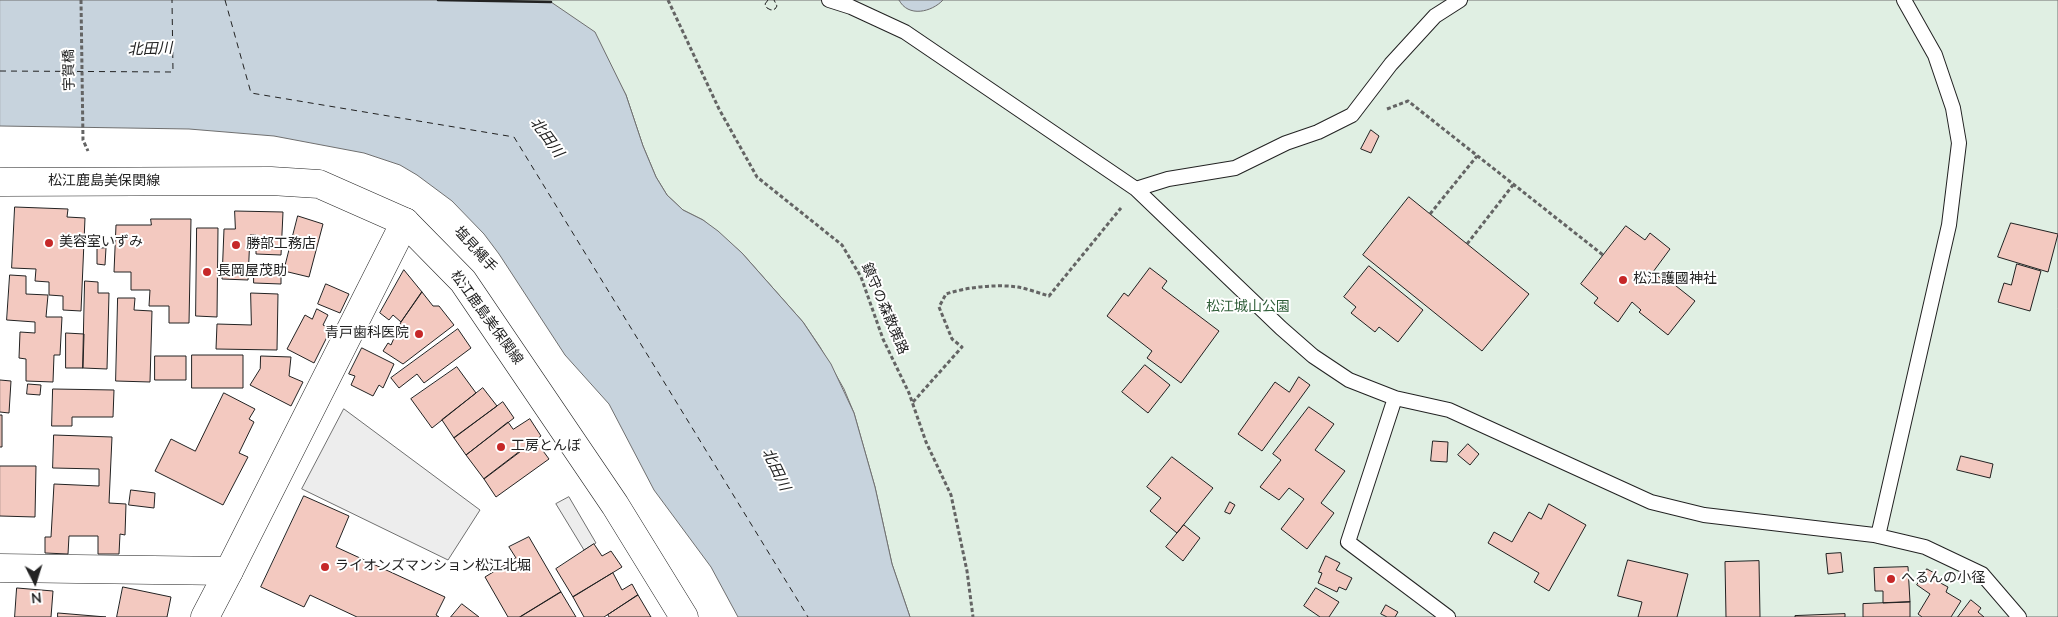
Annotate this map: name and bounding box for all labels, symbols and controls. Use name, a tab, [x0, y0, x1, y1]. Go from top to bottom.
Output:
water label: 北田川	[127, 40, 173, 60]
street label: 宇賀橋	[61, 49, 79, 91]
water label: 北田川	[525, 115, 567, 161]
street label: 松江鹿島美保関線	[48, 174, 160, 190]
street label: 塩見縄手	[450, 224, 500, 276]
place label: 美容室いずみ	[59, 235, 143, 251]
marker: 美容室いずみ	[43, 237, 55, 249]
place label: 勝部工務店	[246, 237, 316, 253]
marker: 勝部工務店	[230, 239, 242, 251]
street label: 鎮守の森散策路	[857, 261, 911, 357]
place label: 長岡屋茂助	[217, 264, 287, 280]
marker: 長岡屋茂助	[201, 266, 213, 278]
street label: 松江鹿島美保関線	[446, 268, 526, 368]
place label: 松江護國神社	[1633, 272, 1717, 288]
marker: 松江護國神社	[1617, 274, 1629, 286]
park label: 松江城山公園	[1206, 300, 1290, 316]
place label: 青戸歯科医院	[325, 326, 409, 342]
marker: 青戸歯科医院	[413, 328, 425, 340]
place label: 工房とんぼ	[511, 439, 581, 455]
marker: 工房とんぼ	[495, 441, 507, 453]
water label: 北田川	[757, 446, 793, 494]
north arrow	[10, 557, 60, 607]
place label: ライオンズマンション松江北堀	[335, 559, 531, 575]
marker: ライオンズマンション松江北堀	[319, 561, 331, 573]
place label: へるんの小径	[1901, 571, 1985, 587]
marker: へるんの小径	[1885, 573, 1897, 585]
text: N	[30, 588, 42, 607]

